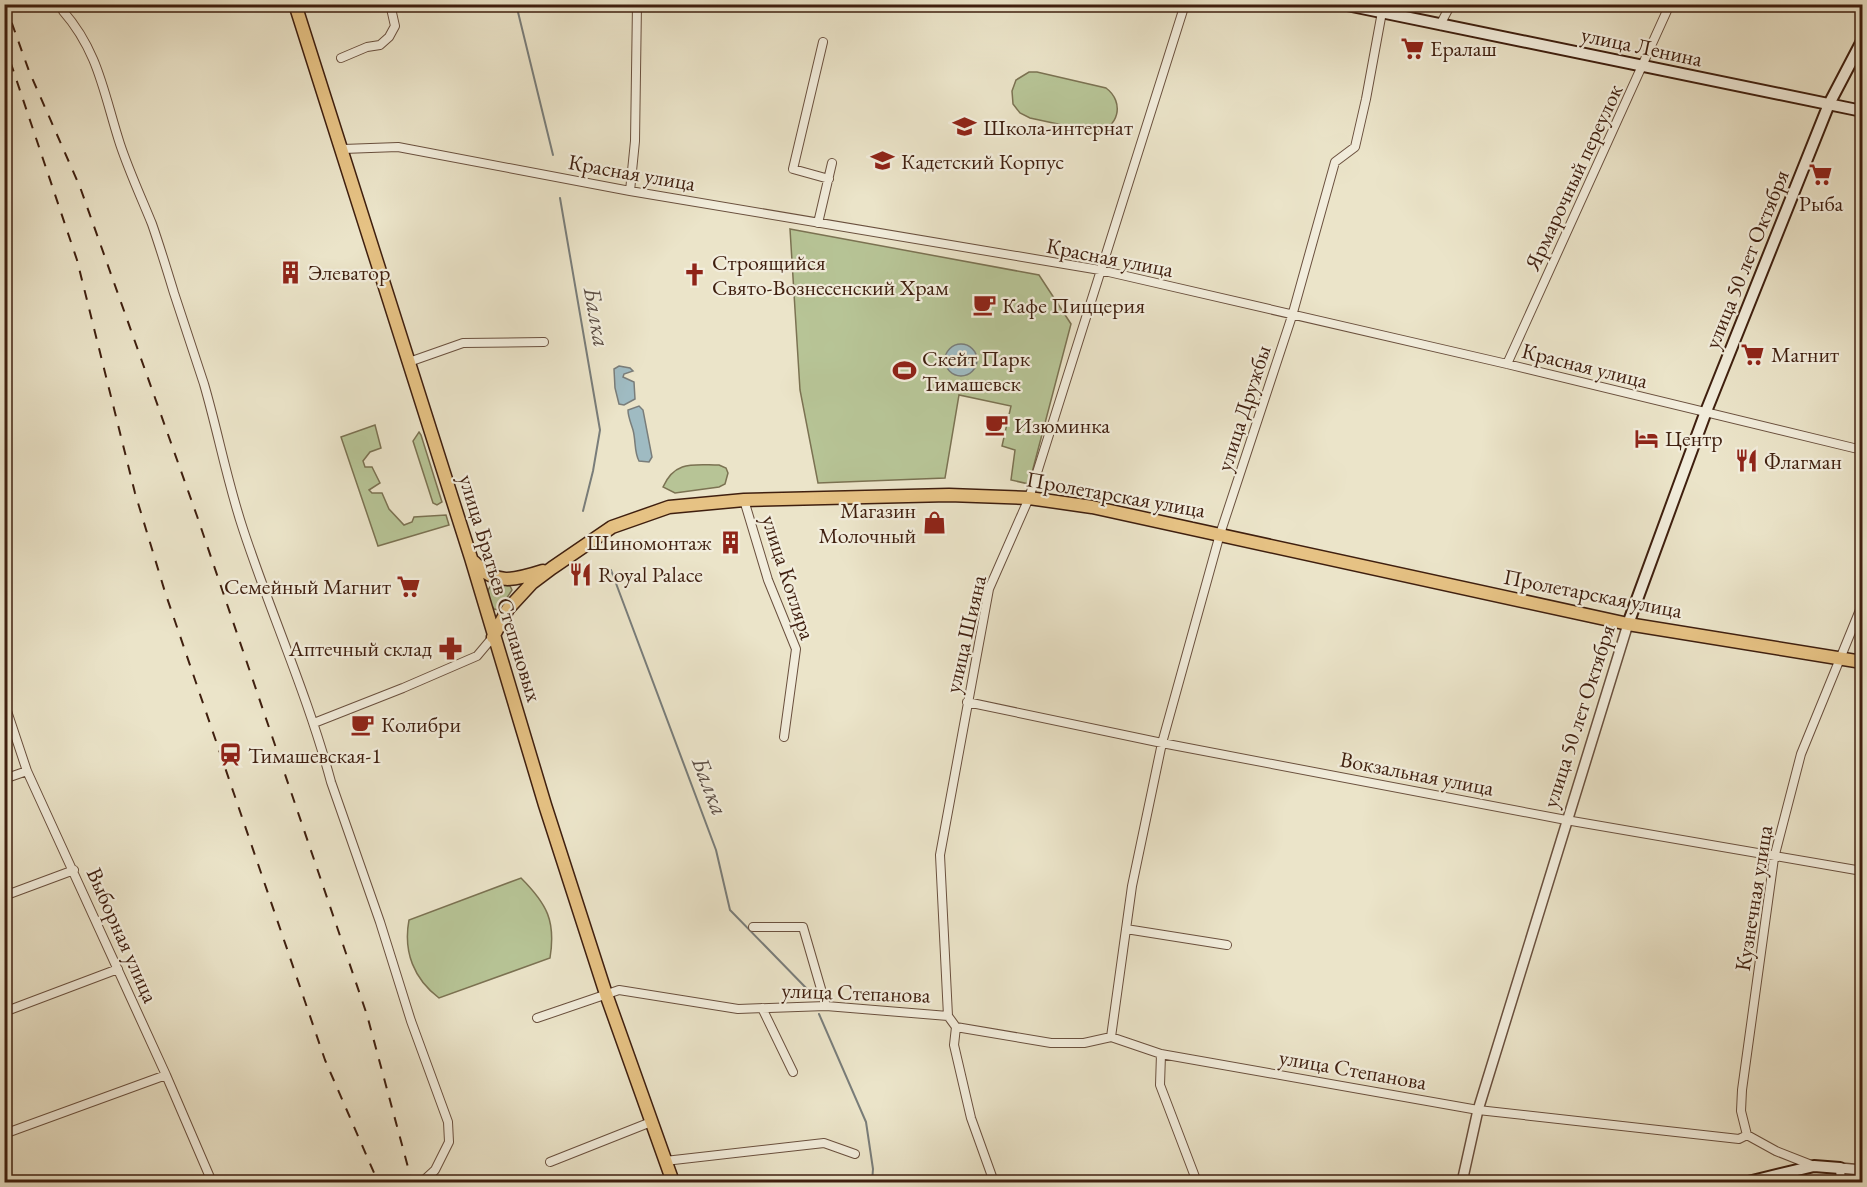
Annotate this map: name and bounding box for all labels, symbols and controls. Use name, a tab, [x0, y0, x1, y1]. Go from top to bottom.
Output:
street label: улица Ленина	[1579, 19, 1705, 74]
place label: Ералаш	[1430, 34, 1497, 63]
supermarket icon: Ералаш	[1399, 35, 1425, 61]
street label: Ярмарочный переулок	[1517, 79, 1630, 276]
place label: Школа-интернат	[983, 113, 1133, 142]
school or university icon: Школа-интернат	[952, 114, 978, 140]
street label: Красная улица	[566, 147, 698, 198]
place label: Кадетский Корпус	[901, 147, 1064, 176]
school or university icon: Кадетский Корпус	[870, 148, 896, 174]
supermarket icon: Рыба	[1808, 161, 1834, 187]
street label: улица 50 лет Октября	[1697, 165, 1796, 353]
place label: Рыба	[1799, 189, 1843, 218]
street label: Красная улица	[1044, 231, 1176, 284]
place label: Строящийся Свято-Вознесенский Храм	[712, 248, 949, 302]
place label: Элеватор	[308, 258, 390, 287]
building icon: Элеватор	[277, 259, 303, 285]
church icon: Строящийся Свято-Вознесенский Храм	[681, 262, 707, 288]
water label: Балка	[577, 283, 618, 349]
place label: Кафе Пиццерия	[1002, 291, 1145, 320]
cafe icon: Кафе Пиццерия	[971, 292, 997, 318]
street label: Красная улица	[1519, 336, 1651, 395]
place label: Магнит	[1771, 340, 1839, 369]
street label: улица Дружбы	[1209, 341, 1278, 475]
supermarket icon: Магнит	[1740, 341, 1766, 367]
place label: Скейт Парк Тимашевск	[922, 344, 1031, 398]
sports icon: Скейт Парк Тимашевск	[891, 358, 917, 384]
place label: Изюминка	[1014, 411, 1110, 440]
cafe icon: Изюминка	[983, 412, 1009, 438]
place label: Центр	[1665, 424, 1723, 453]
hotel icon: Центр	[1634, 425, 1660, 451]
place label: Флагман	[1764, 447, 1842, 476]
restaurant icon: Флагман	[1733, 448, 1759, 474]
street label: Пролетарская улица	[1024, 464, 1208, 525]
street label: улица Братьев Степановых	[452, 471, 549, 706]
place label: Магазин Молочный	[818, 496, 916, 550]
shop icon: Магазин Молочный	[921, 510, 947, 536]
street label: улица Котляра	[755, 511, 822, 643]
place label: Шиномонтаж	[587, 528, 713, 557]
building icon: Шиномонтаж	[717, 529, 743, 555]
place label: Royal Palace	[598, 560, 703, 589]
restaurant icon: Royal Palace	[567, 561, 593, 587]
street label: Пролетарская улица	[1501, 562, 1685, 625]
place label: Семейный Магнит	[224, 572, 391, 601]
street label: улица Шияна	[938, 572, 993, 696]
supermarket icon: Семейный Магнит	[396, 573, 422, 599]
street label: улица 50 лет Октября	[1535, 621, 1622, 811]
place label: Аптечный склад	[288, 634, 432, 663]
pharmacy icon: Аптечный склад	[437, 635, 463, 661]
place label: Колибри	[381, 710, 461, 739]
cafe icon: Колибри	[350, 711, 376, 737]
place label: Тимашевская-1	[248, 741, 382, 770]
station icon: Тимашевская-1	[217, 742, 243, 768]
street label: Вокзальная улица	[1337, 744, 1497, 803]
water label: Балка	[685, 751, 736, 820]
street label: Кузнечная улица	[1728, 823, 1779, 973]
street label: Выборная улица	[80, 863, 165, 1007]
street label: улица Степанова	[781, 975, 931, 1010]
street label: улица Степанова	[1277, 1042, 1429, 1097]

